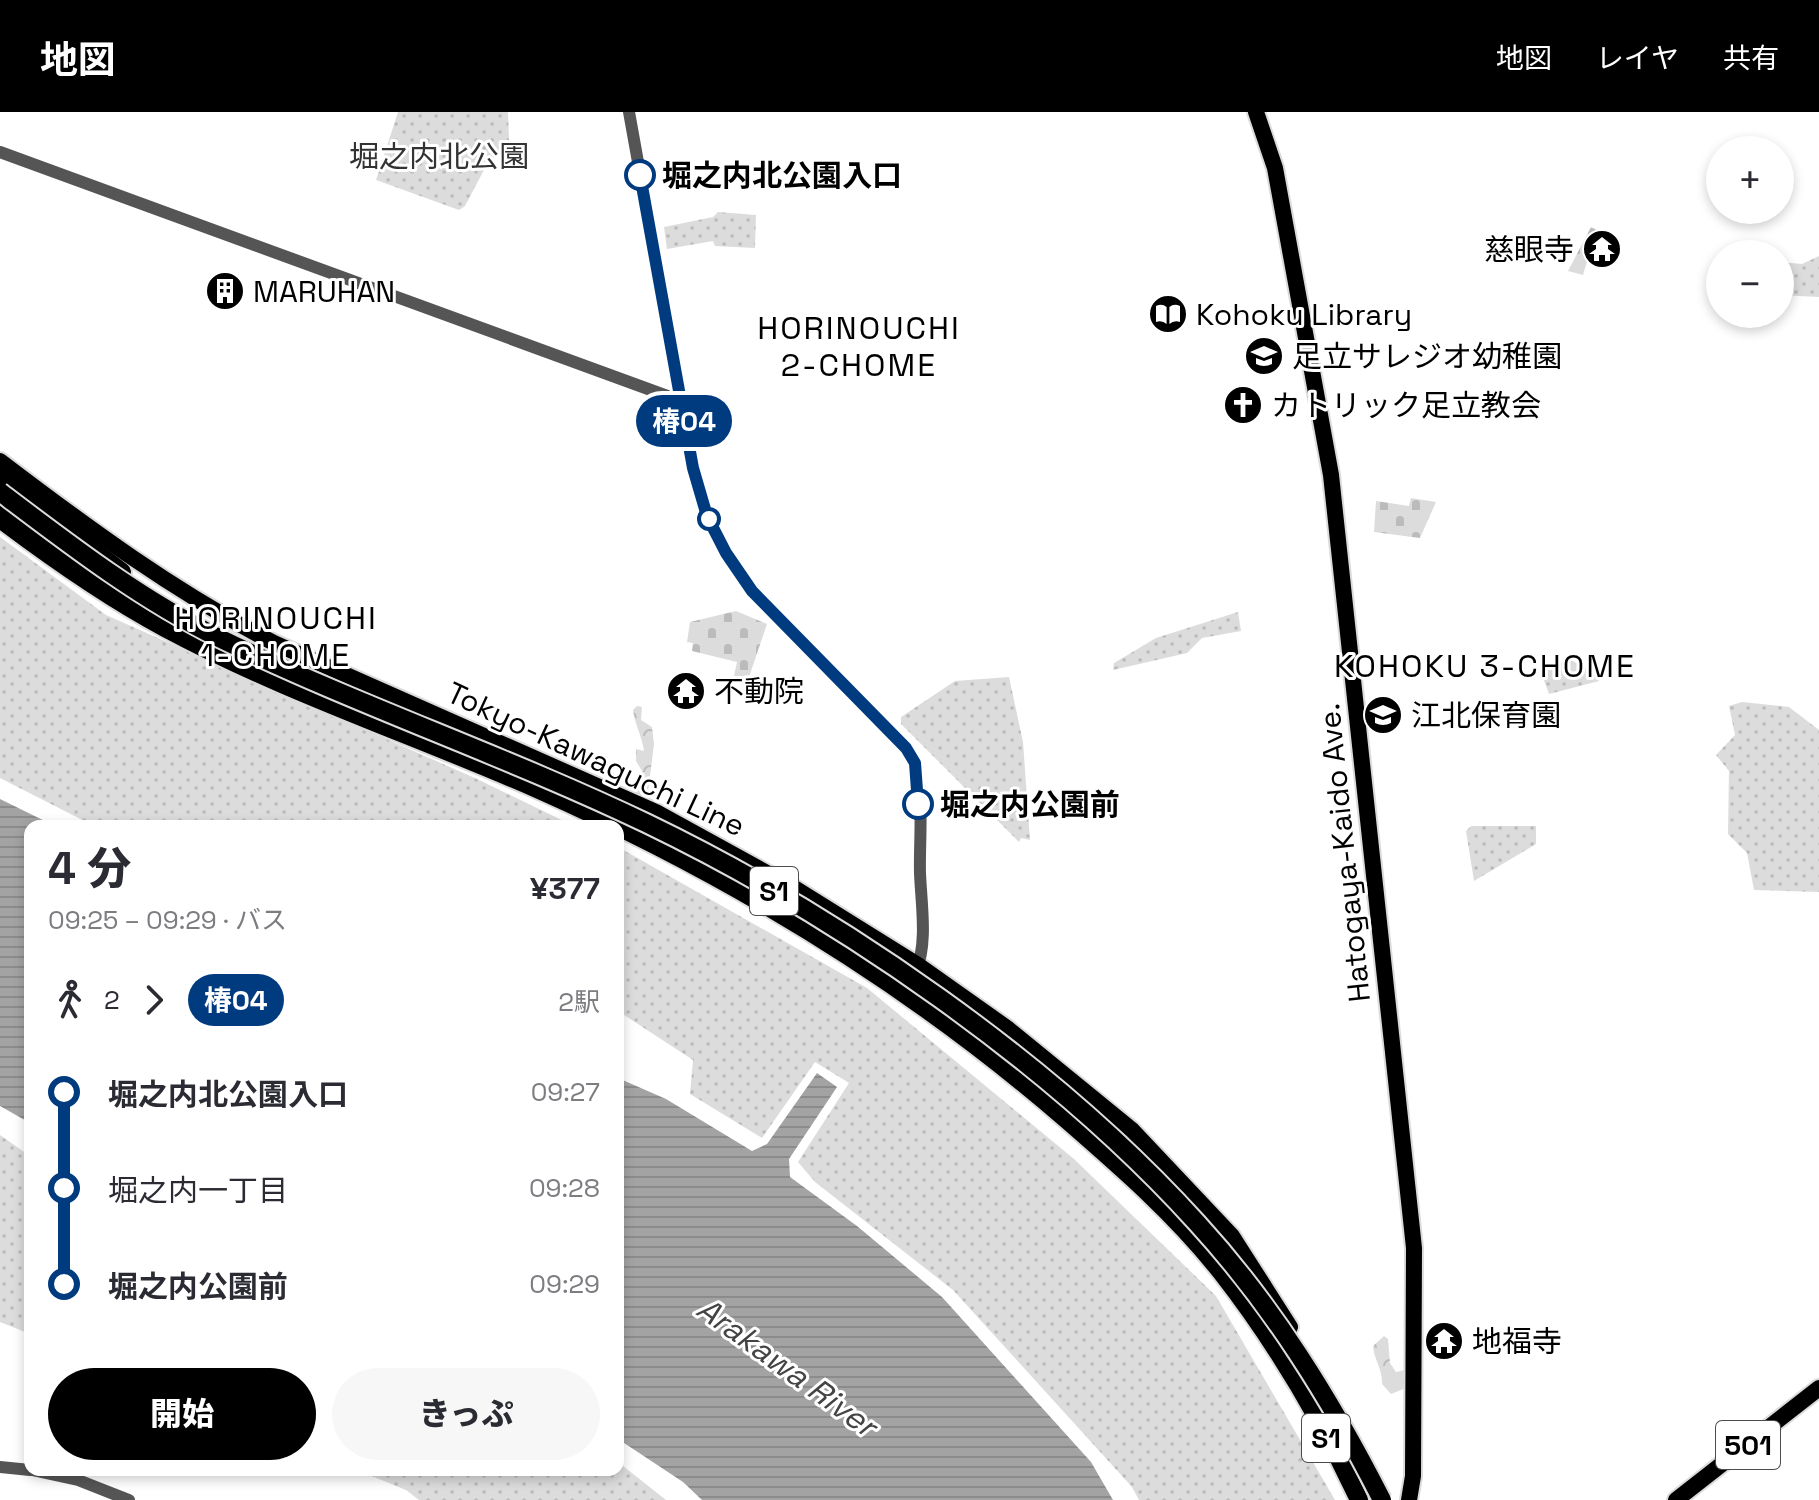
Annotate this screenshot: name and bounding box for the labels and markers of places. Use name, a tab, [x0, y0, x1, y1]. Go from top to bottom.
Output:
place label: 堀之内北公園入口	[662, 156, 902, 195]
marker: 堀之内北公園入口	[625, 160, 655, 190]
temple icon: 慈眼寺	[1581, 228, 1623, 270]
place label: 慈眼寺	[1484, 230, 1574, 269]
building icon: MARUHAN	[204, 270, 246, 312]
place label: MARUHAN	[253, 272, 395, 311]
library icon: Kohoku Library	[1147, 293, 1189, 335]
place label: Kohoku Library	[1196, 295, 1412, 334]
school or university icon: 足立サレジオ幼稚園	[1243, 335, 1285, 377]
place label: 足立サレジオ幼稚園	[1292, 337, 1562, 376]
church icon: カトリック足立教会	[1222, 384, 1264, 426]
place label: カトリック足立教会	[1271, 386, 1541, 425]
unlabelled marker	[698, 508, 720, 530]
temple icon: 不動院	[665, 670, 707, 712]
place label: 不動院	[714, 672, 804, 711]
school or university icon: 江北保育園	[1362, 694, 1404, 736]
place label: 江北保育園	[1411, 696, 1561, 735]
place label: 堀之内公園前	[940, 785, 1120, 824]
marker: 堀之内公園前	[903, 789, 933, 819]
temple icon: 地福寺	[1423, 1320, 1465, 1362]
place label: 地福寺	[1472, 1322, 1562, 1361]

